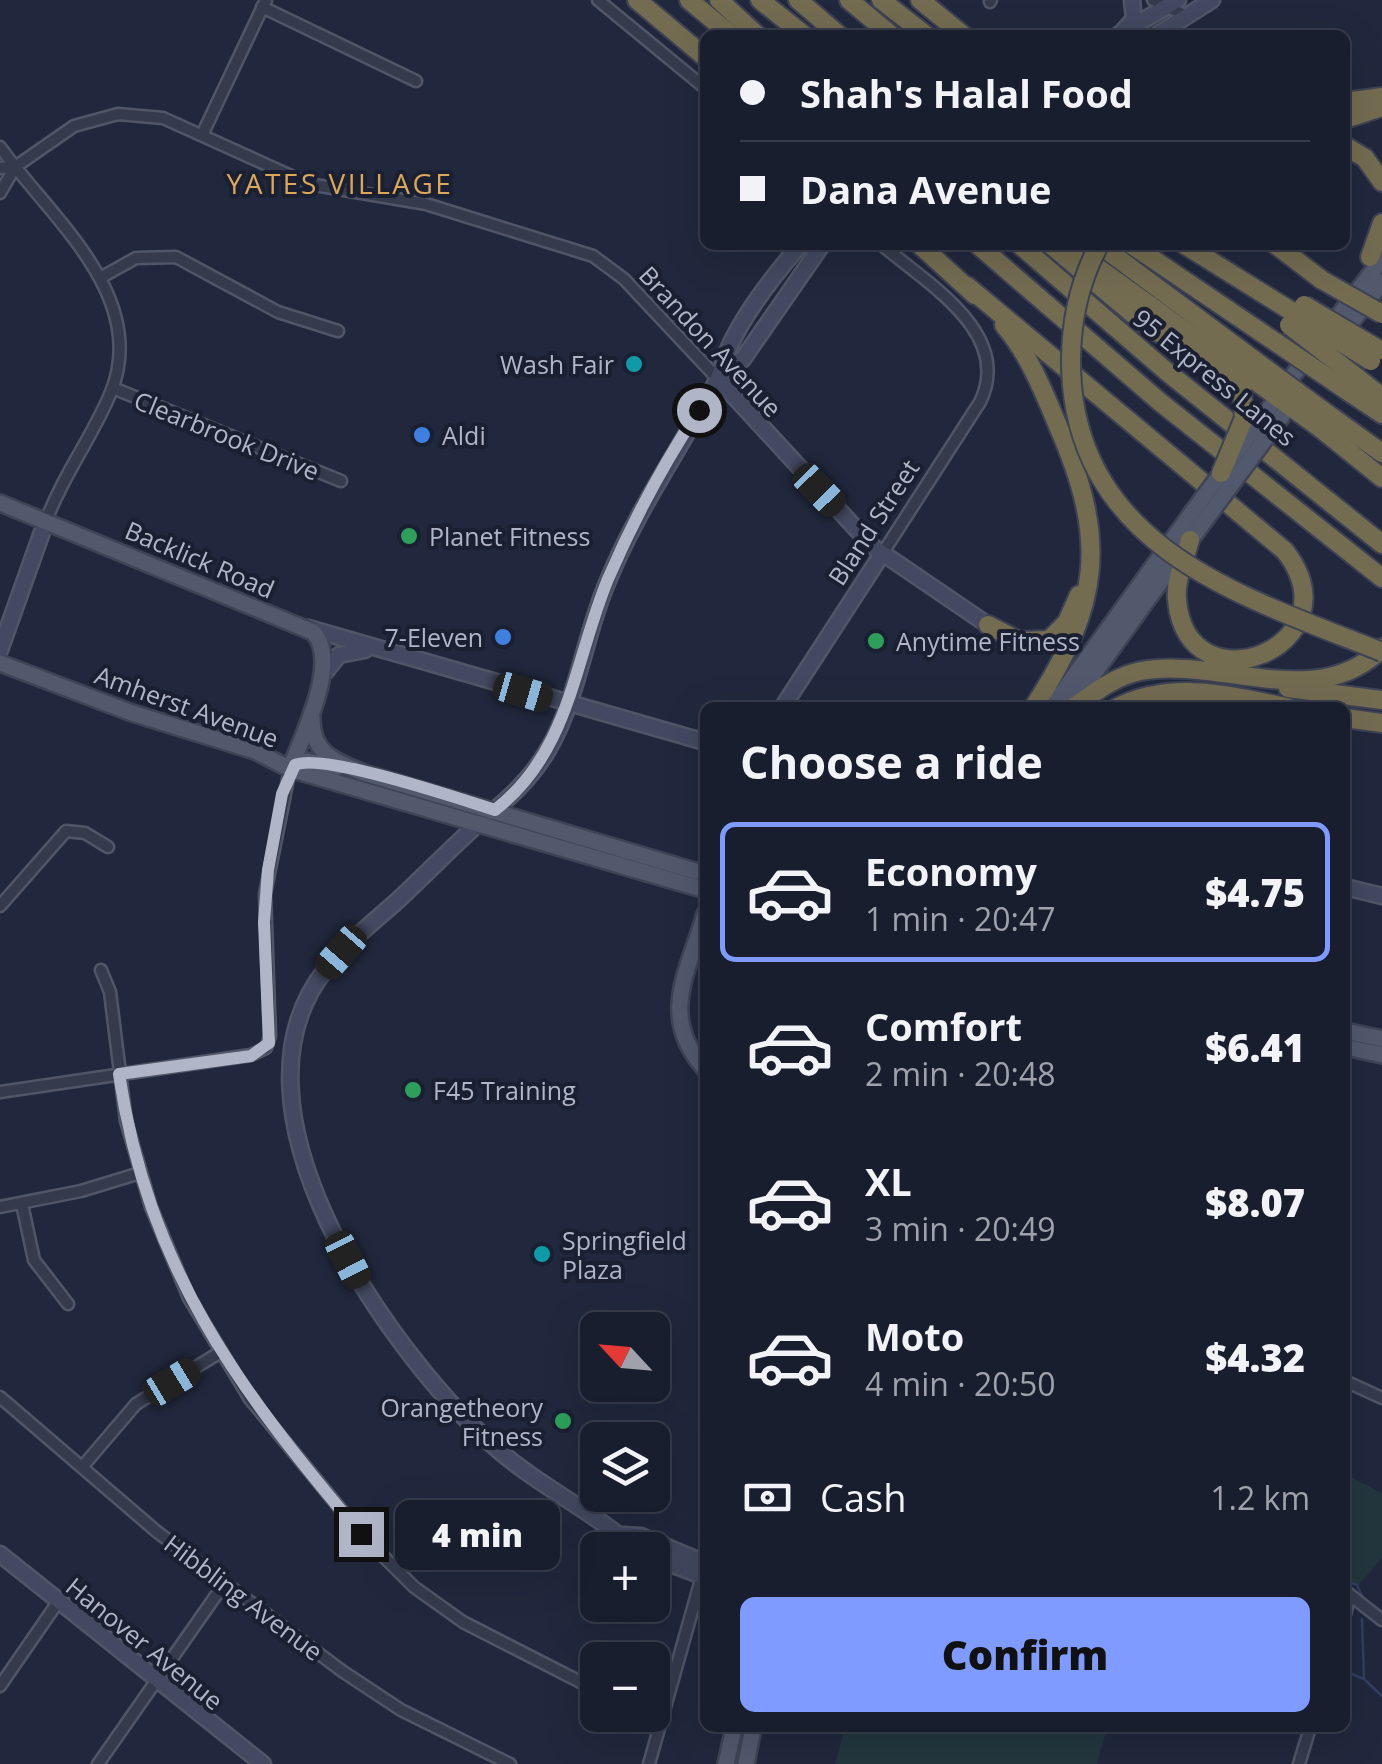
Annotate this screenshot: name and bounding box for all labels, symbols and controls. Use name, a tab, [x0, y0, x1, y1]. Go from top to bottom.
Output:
text: Shah's Halal Food	[800, 67, 1133, 119]
text: Dana Avenue	[800, 163, 1052, 215]
district label: YATES VILLAGE	[227, 164, 453, 202]
street label: Brandon Avenue	[632, 258, 790, 424]
street label: 95 Express Lanes	[1127, 301, 1303, 453]
place label: Wash Fair	[500, 347, 614, 381]
marker: Wash Fair	[623, 353, 645, 375]
street label: Clearbrook Drive	[129, 382, 325, 488]
route start	[677, 388, 722, 433]
place label: Aldi	[442, 418, 486, 452]
marker: Aldi	[411, 424, 433, 446]
street label: Bland Street	[820, 453, 926, 591]
car	[787, 458, 851, 522]
street label: Backlick Road	[120, 512, 280, 606]
place label: Planet Fitness	[429, 519, 590, 553]
marker: Planet Fitness	[398, 525, 420, 547]
place label: 7-Eleven	[385, 620, 483, 654]
place label: Anytime Fitness	[896, 624, 1080, 658]
marker: 7-Eleven	[492, 626, 514, 648]
marker: Anytime Fitness	[865, 630, 887, 652]
street label: Amherst Avenue	[91, 657, 283, 755]
car	[490, 669, 556, 715]
text: Choose a ride	[740, 731, 1043, 792]
text: Economy	[865, 845, 1037, 897]
icon: car	[745, 847, 835, 937]
text: $4.75	[1205, 866, 1305, 918]
text: 1 min · 20:47	[865, 897, 1056, 940]
car	[310, 920, 372, 984]
text: Comfort	[865, 1000, 1022, 1052]
icon: car	[745, 1002, 835, 1092]
text: $6.41	[1205, 1021, 1305, 1073]
text: 2 min · 20:48	[865, 1052, 1056, 1095]
place label: F45 Training	[433, 1073, 576, 1107]
marker: F45 Training	[402, 1079, 424, 1101]
text: XL	[865, 1155, 912, 1207]
icon: car	[745, 1157, 835, 1247]
text: $8.07	[1205, 1176, 1305, 1228]
text: 3 min · 20:49	[865, 1207, 1056, 1250]
place label: Springfield Plaza	[562, 1223, 687, 1286]
car	[321, 1226, 375, 1294]
marker: Springfield Plaza	[531, 1243, 553, 1265]
text: Moto	[865, 1310, 964, 1362]
north arrow	[580, 1312, 670, 1402]
map controls	[580, 1312, 670, 1732]
icon: car	[745, 1312, 835, 1402]
text: $4.32	[1205, 1331, 1305, 1383]
car	[139, 1354, 205, 1410]
text: 4 min · 20:50	[865, 1362, 1056, 1405]
place label: Orangetheory Fitness	[380, 1390, 543, 1453]
marker: Orangetheory Fitness	[552, 1410, 574, 1432]
button: layers	[580, 1422, 670, 1512]
icon: cash	[740, 1470, 795, 1525]
text: Cash	[820, 1471, 906, 1523]
text: 1.2 km	[1210, 1476, 1310, 1519]
callout: 4 min	[396, 1499, 561, 1569]
route end	[339, 1512, 384, 1557]
text: 4 min	[432, 1513, 523, 1556]
street label: Hibbling Avenue	[158, 1526, 330, 1668]
button: +	[580, 1532, 670, 1622]
street label: Hanover Avenue	[59, 1569, 231, 1717]
button: Confirm	[740, 1597, 1310, 1712]
button: −	[580, 1642, 670, 1732]

